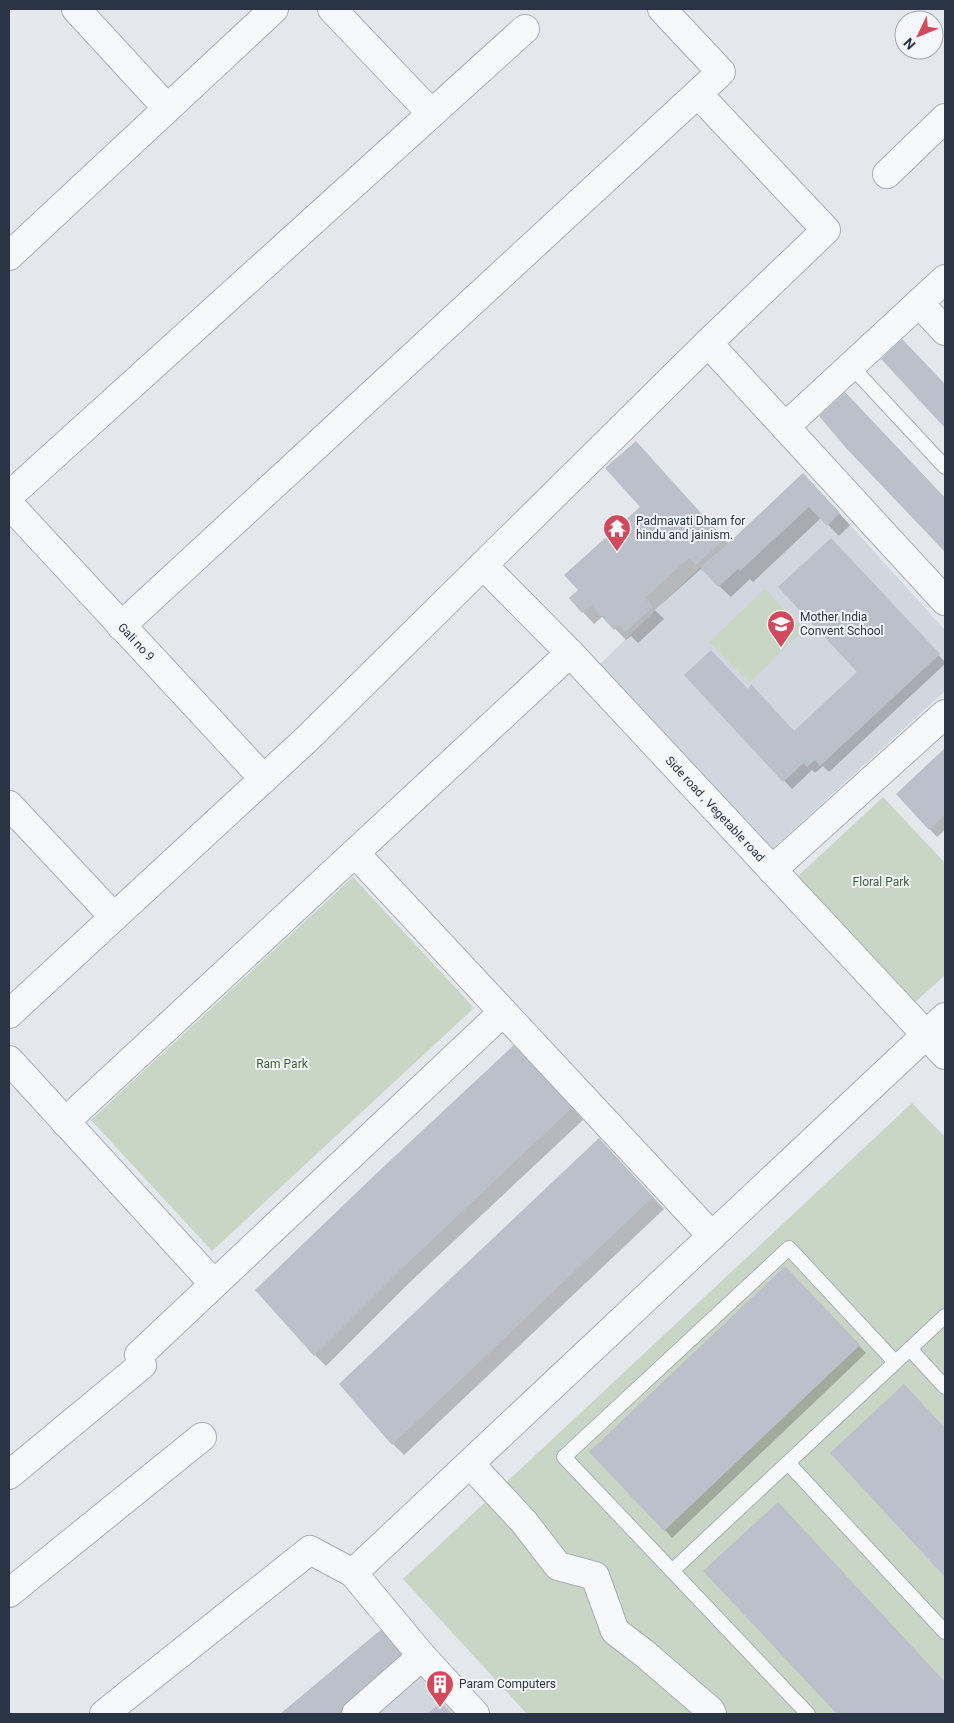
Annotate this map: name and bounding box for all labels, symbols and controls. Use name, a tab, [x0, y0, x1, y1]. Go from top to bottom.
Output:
north arrow	[894, 10, 944, 60]
text: N	[900, 35, 919, 53]
temple icon: Padmavati Dham for hindu and jainism.	[602, 513, 632, 552]
place label: Padmavati Dham for hindu and jainism.	[636, 514, 745, 542]
school or university icon: Mother India Convent School	[766, 609, 796, 648]
place label: Mother India Convent School	[800, 610, 884, 638]
street label: Gali no 9	[115, 620, 157, 664]
street label: Side road , Vegetable road	[663, 753, 767, 865]
park label: Floral Park	[853, 875, 910, 889]
park label: Ram Park	[256, 1057, 309, 1071]
building icon: Param Computers	[425, 1669, 455, 1708]
place label: Param Computers	[459, 1677, 556, 1691]

